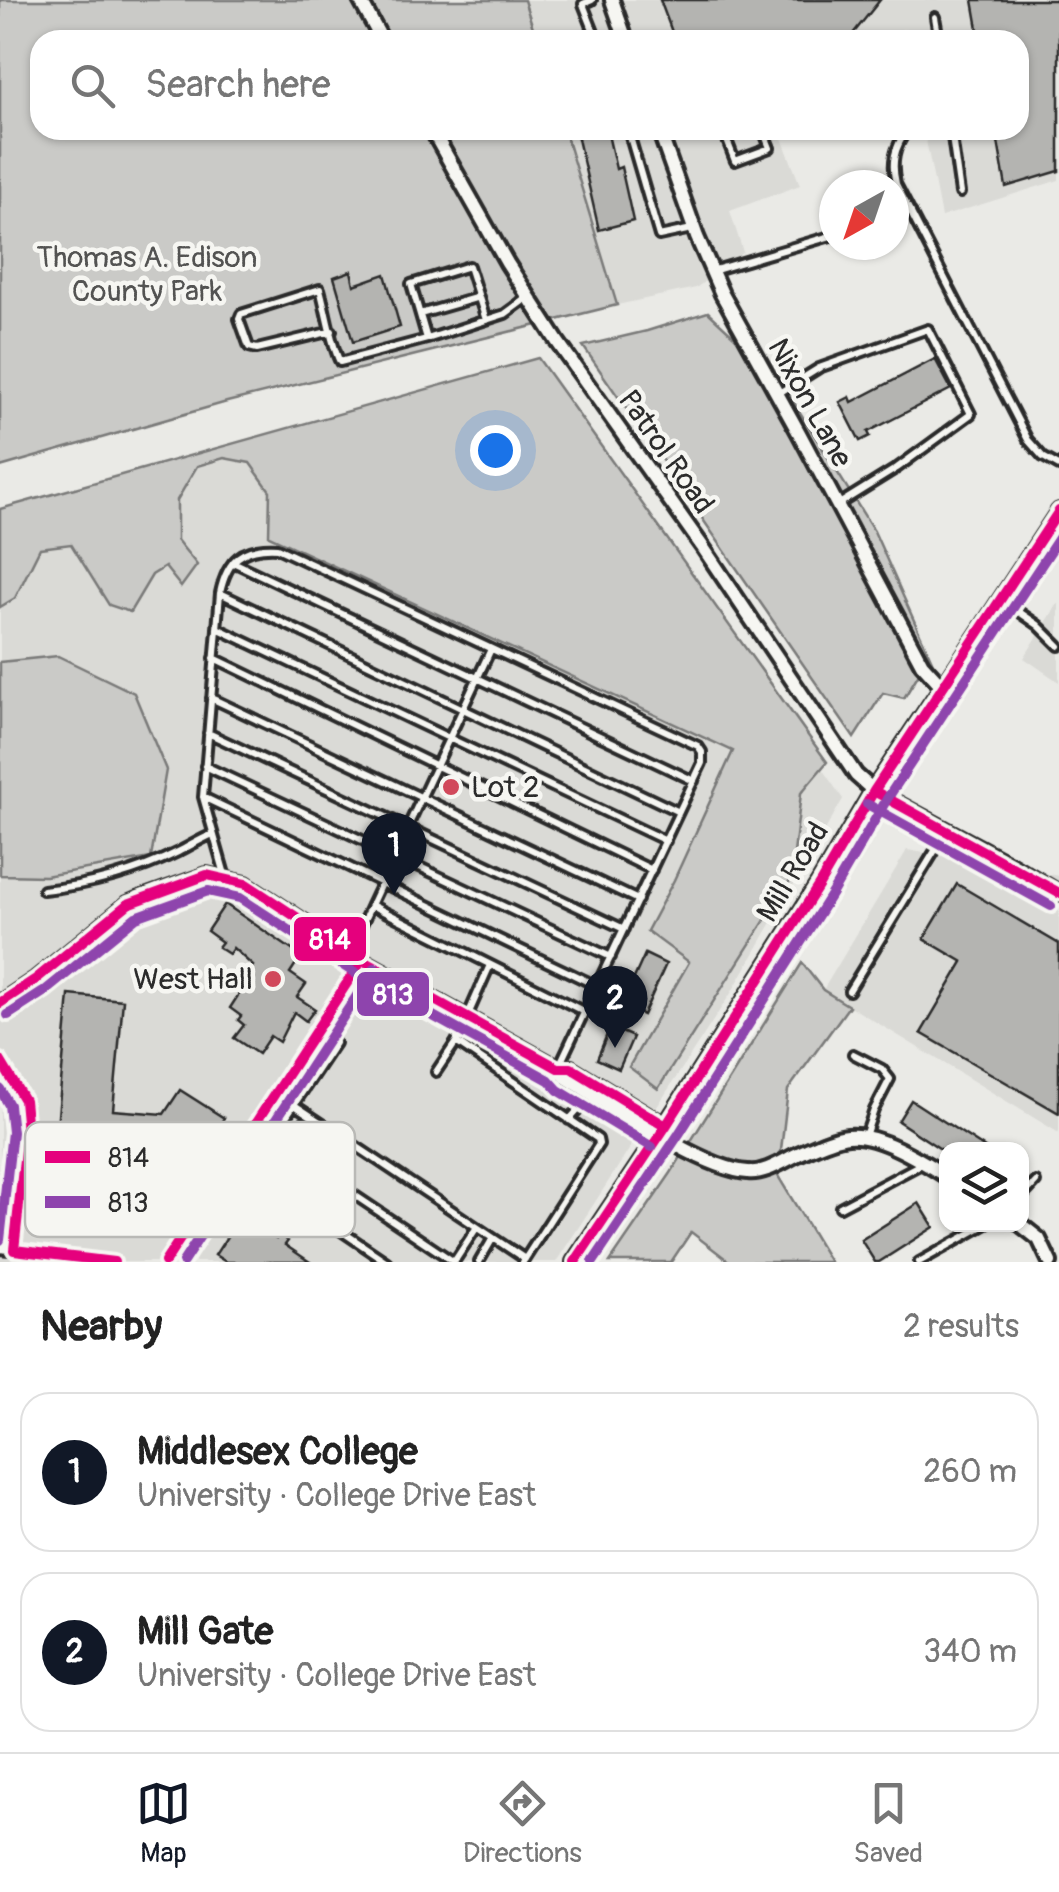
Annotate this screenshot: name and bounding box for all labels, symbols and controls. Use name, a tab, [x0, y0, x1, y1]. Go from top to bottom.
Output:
search box	[30, 30, 1029, 140]
icon: search	[65, 58, 120, 113]
text: Search here	[145, 61, 331, 109]
north arrow	[819, 170, 909, 260]
park label: Thomas A. Edison County Park	[37, 239, 257, 310]
street label: Nixon Lane	[759, 332, 861, 474]
street label: Patrol Road	[610, 383, 722, 521]
your location	[470, 425, 521, 476]
place label: Lot 2	[471, 769, 539, 806]
marker: Lot 2	[440, 776, 462, 798]
pin: 1	[362, 812, 426, 895]
street label: Mill Road	[749, 815, 837, 929]
line badge: 814	[292, 915, 368, 963]
text: 814	[309, 923, 351, 958]
place label: West Hall	[133, 961, 253, 998]
pin: 2	[582, 966, 648, 1048]
marker: West Hall	[262, 968, 284, 990]
line badge: 813	[355, 970, 431, 1018]
text: 813	[373, 978, 413, 1013]
legend	[25, 1122, 355, 1237]
text: 814	[108, 1141, 149, 1176]
map controls	[939, 1142, 1029, 1232]
button: layers	[939, 1142, 1029, 1232]
text: 813	[108, 1186, 149, 1221]
text: Nearby	[40, 1301, 162, 1353]
text: 2 results	[903, 1307, 1019, 1347]
text: Middlesex College	[137, 1428, 418, 1476]
text: 1	[68, 1452, 81, 1492]
text: 260 m	[923, 1452, 1017, 1492]
text: University · College Drive East	[137, 1476, 536, 1516]
text: Mill Gate	[137, 1608, 273, 1656]
text: 2	[66, 1632, 83, 1672]
text: 340 m	[923, 1632, 1017, 1672]
text: University · College Drive East	[137, 1656, 536, 1696]
tab: Map	[136, 1776, 191, 1871]
tab: Directions	[463, 1776, 582, 1871]
tab: Saved	[854, 1776, 923, 1871]

